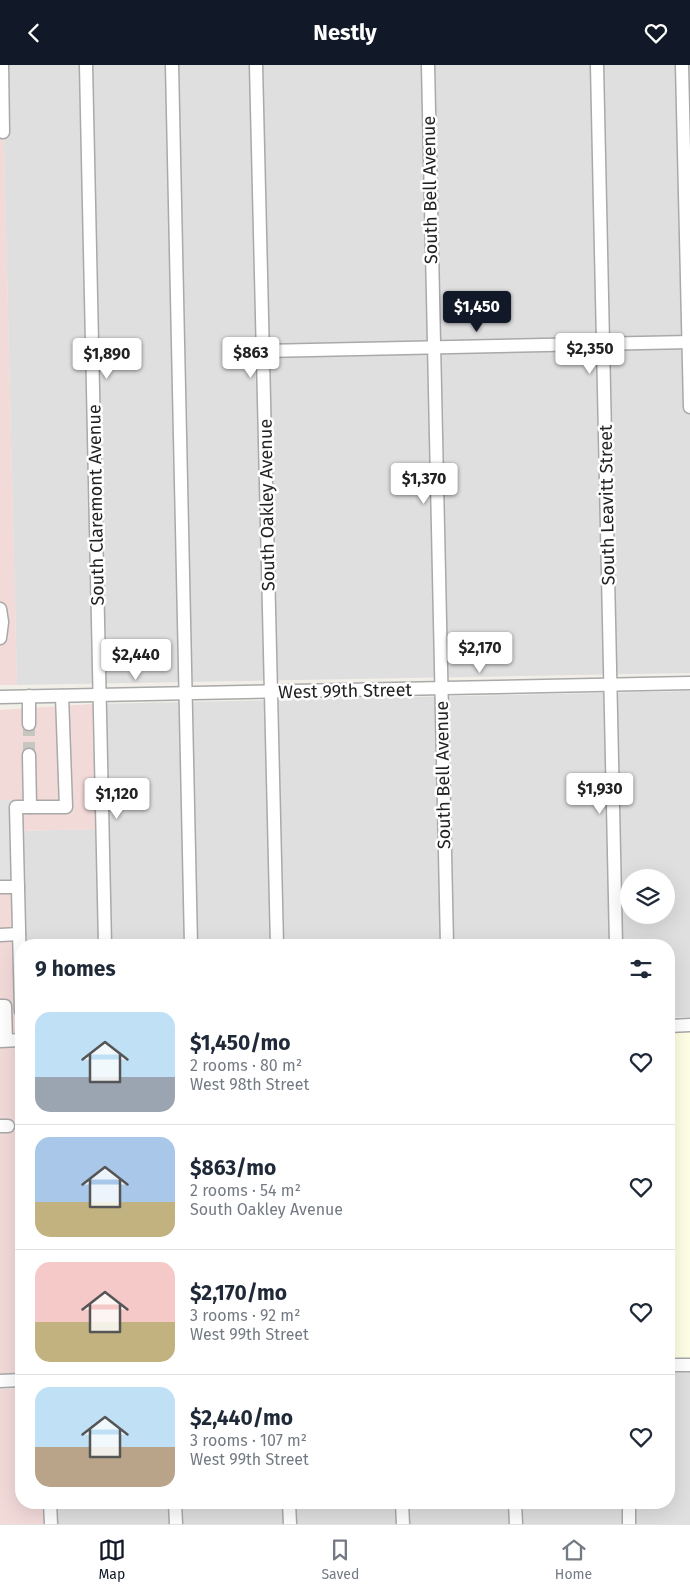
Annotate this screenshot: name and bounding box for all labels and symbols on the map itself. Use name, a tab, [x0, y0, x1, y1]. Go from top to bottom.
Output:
street label: South Bell Avenue	[418, 116, 442, 264]
pin: $1,450	[436, 291, 518, 333]
pin: $2,350	[549, 333, 631, 375]
pin: $1,890	[66, 337, 148, 380]
pin: $863	[221, 337, 281, 379]
street label: South Claremont Avenue	[83, 404, 109, 606]
street label: South Oakley Avenue	[254, 419, 280, 591]
street label: South Leavitt Street	[595, 424, 619, 586]
pin: $1,370	[383, 463, 465, 505]
pin: $2,170	[439, 631, 521, 674]
pin: $2,440	[95, 639, 177, 681]
street label: West 99th Street	[278, 679, 413, 703]
street label: South Bell Avenue	[431, 701, 455, 849]
pin: $1,930	[559, 773, 641, 815]
pin: $1,120	[76, 777, 158, 820]

